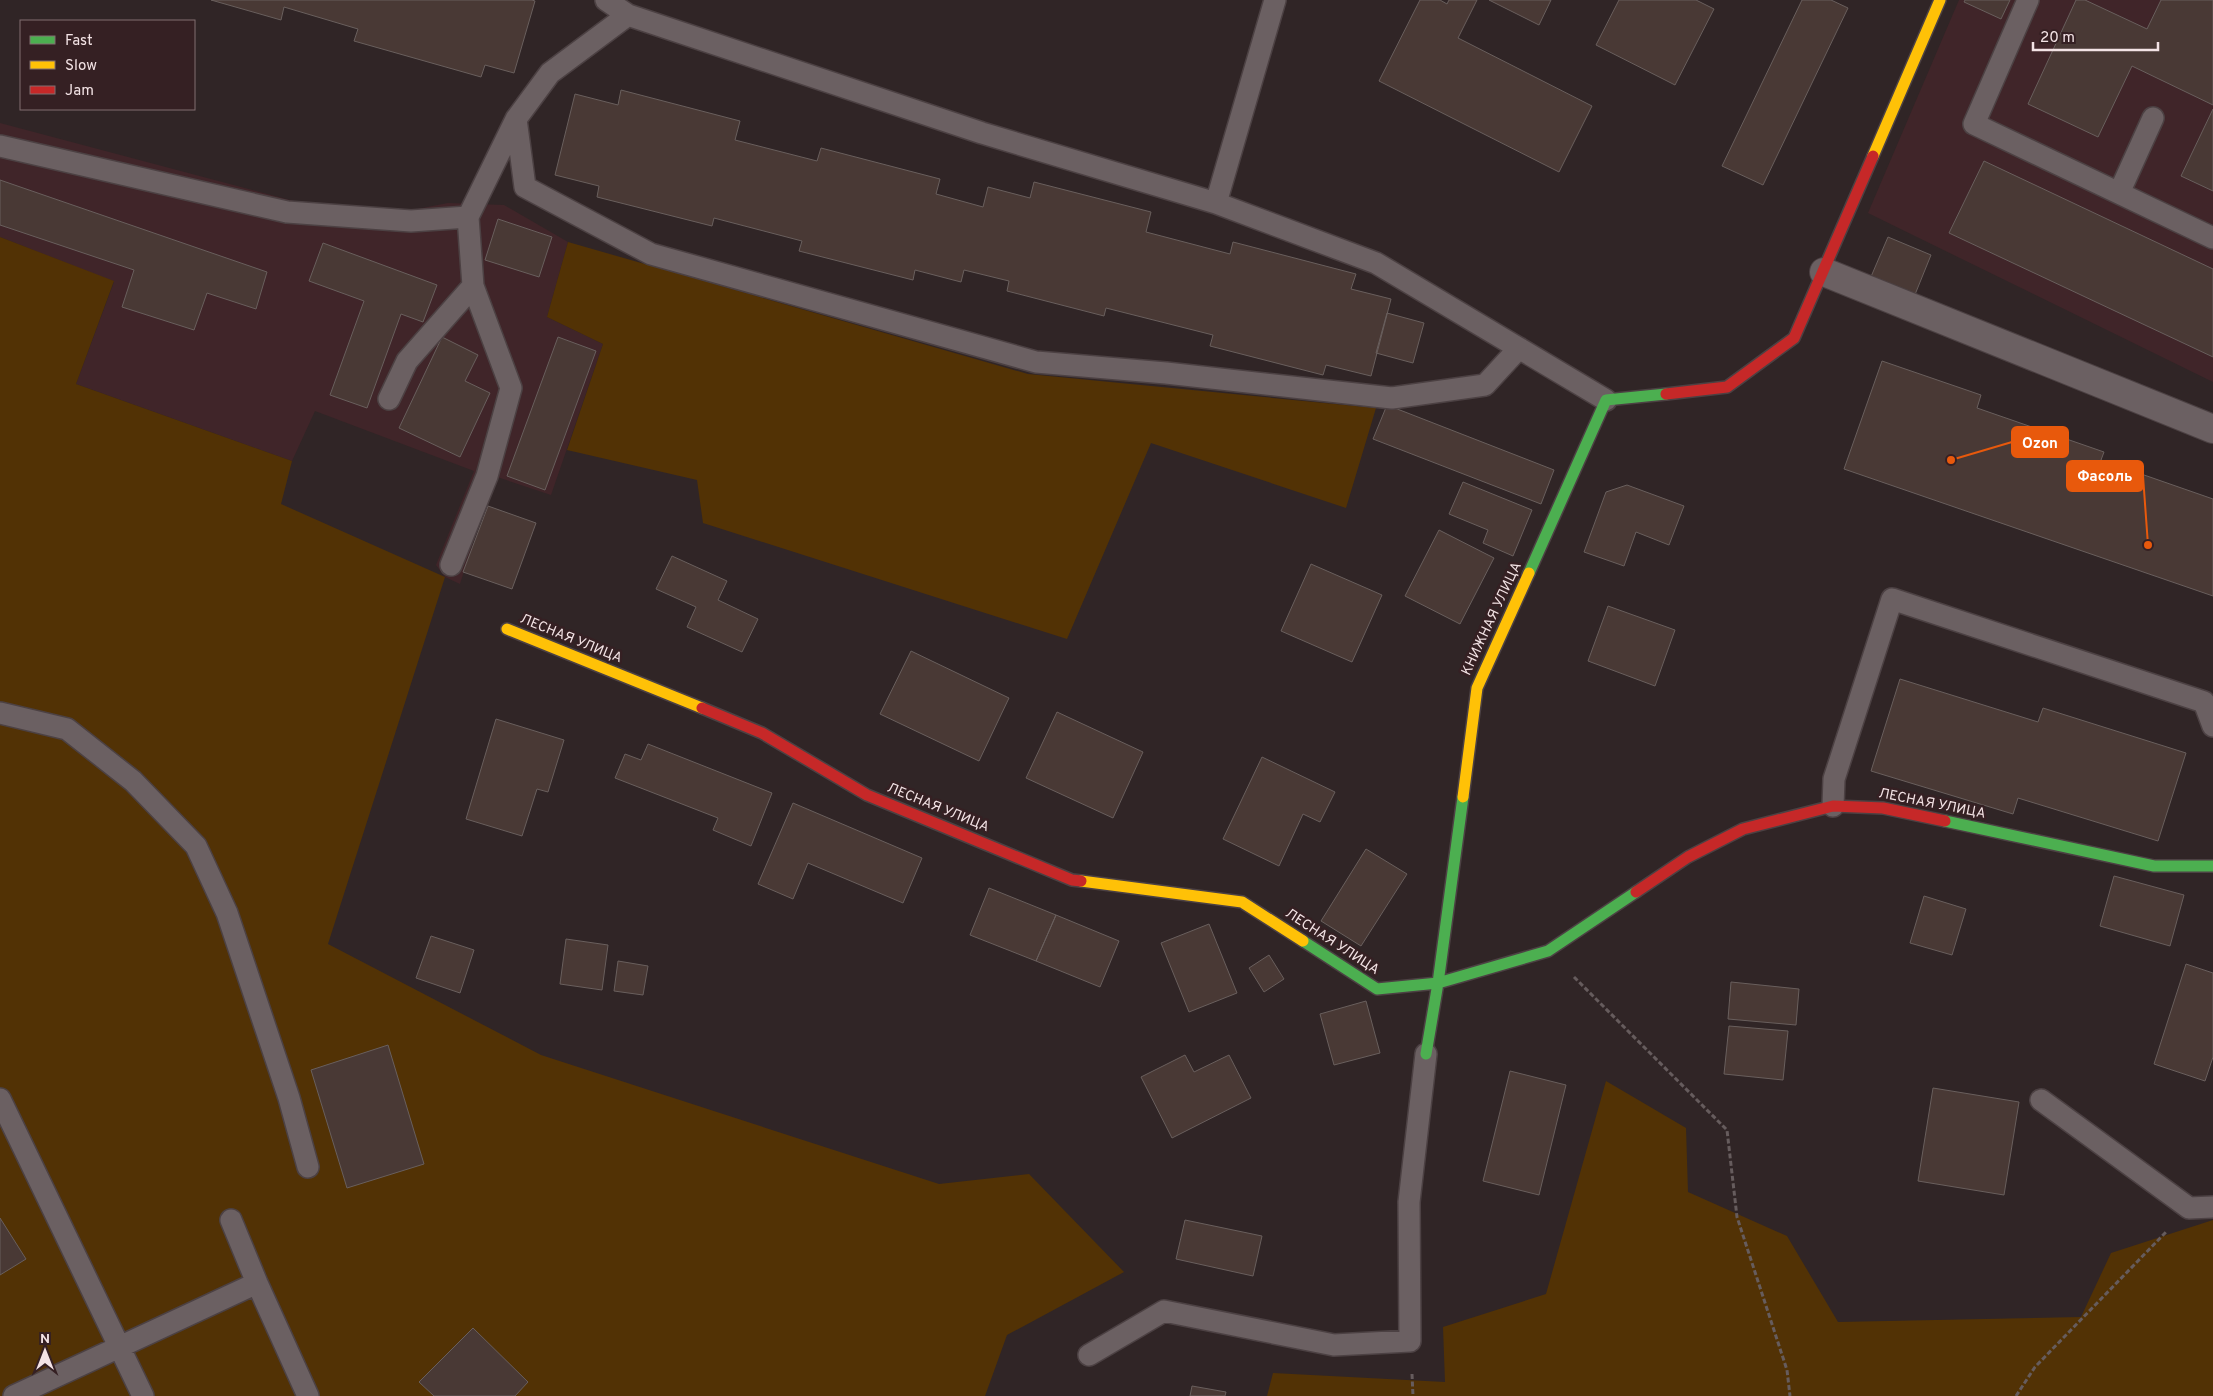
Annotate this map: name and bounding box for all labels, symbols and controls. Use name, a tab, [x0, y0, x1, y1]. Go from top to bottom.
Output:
legend	[20, 20, 195, 110]
scale bar	[2033, 20, 2158, 52]
text: 20 m	[2040, 29, 2075, 48]
text: Fast	[65, 32, 93, 51]
text: Slow	[65, 57, 97, 76]
text: Jam	[65, 82, 94, 101]
callout: Ozon	[2012, 427, 2068, 457]
text: Ozon	[2022, 435, 2058, 454]
callout: Фасоль	[2067, 461, 2143, 491]
text: Фасоль	[2077, 468, 2133, 487]
street label: КНИЖНАЯ УЛИЦА	[1458, 560, 1526, 678]
street label: ЛЕСНАЯ УЛИЦА	[517, 611, 625, 667]
street label: ЛЕСНАЯ УЛИЦА	[884, 780, 992, 836]
street label: ЛЕСНАЯ УЛИЦА	[1877, 785, 1987, 823]
street label: ЛЕСНАЯ УЛИЦА	[1282, 905, 1382, 979]
north arrow	[20, 1326, 70, 1376]
text: N	[40, 1331, 50, 1348]

